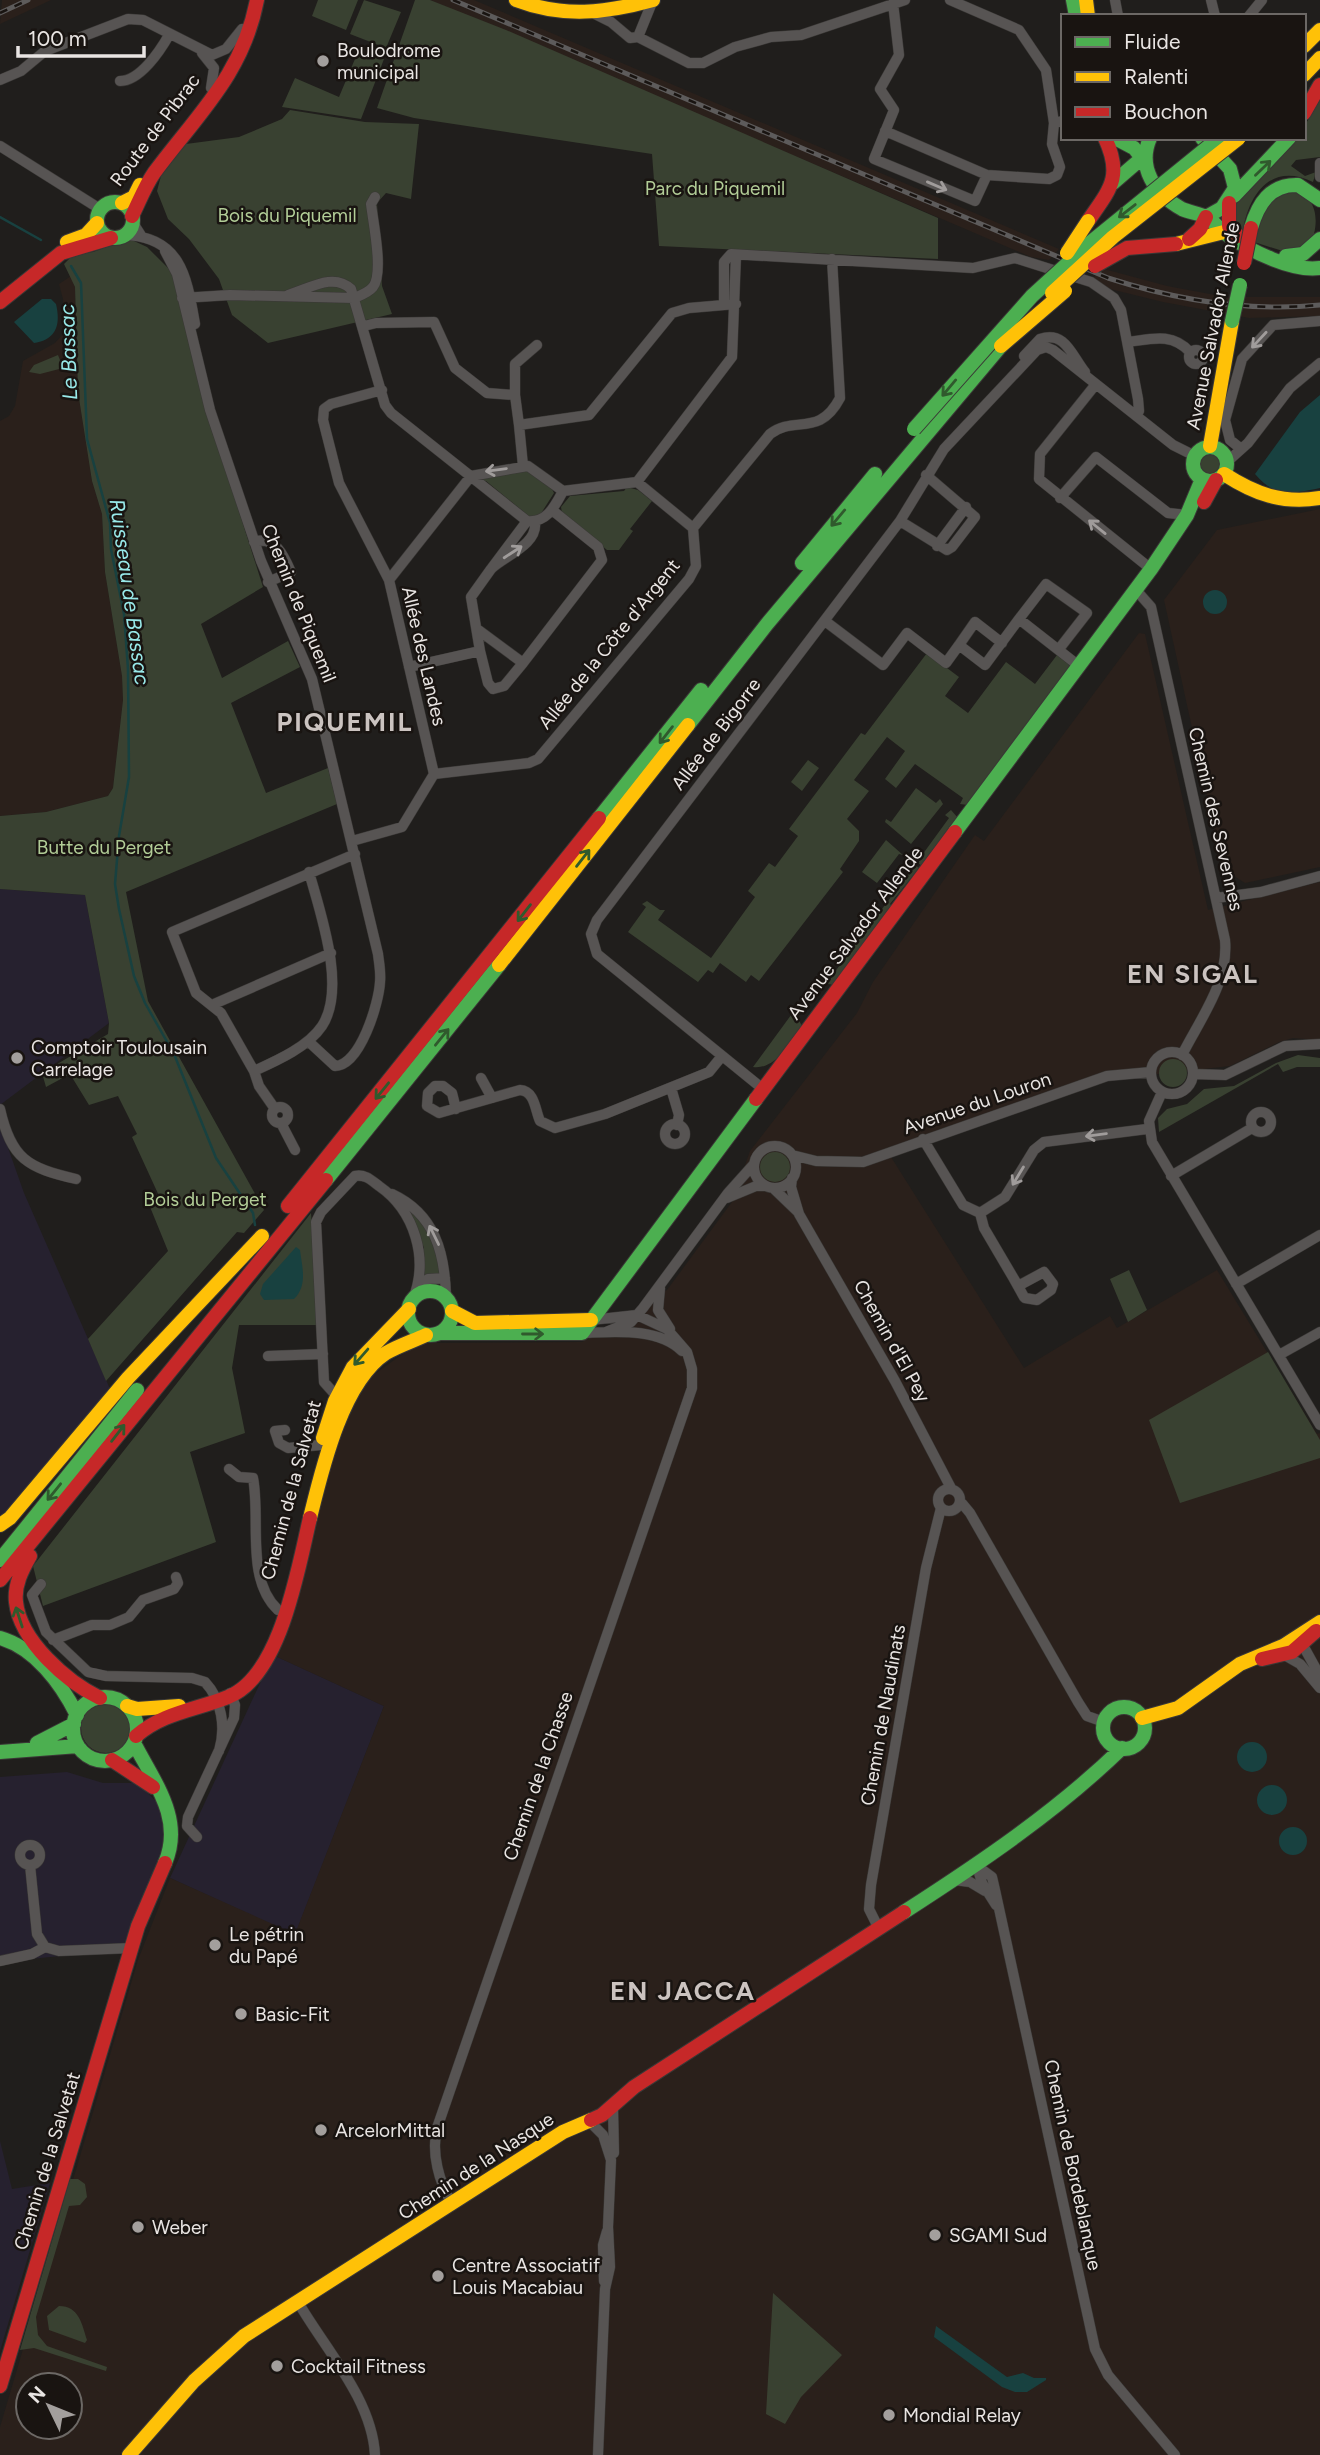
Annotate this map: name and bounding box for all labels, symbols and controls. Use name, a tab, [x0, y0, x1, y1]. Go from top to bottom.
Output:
scale bar	[18, 14, 144, 58]
legend	[1061, 14, 1306, 140]
text: 100 m	[28, 26, 87, 51]
text: Fluide	[1124, 29, 1180, 54]
place label: Boulodrome municipal	[337, 39, 441, 84]
marker: Boulodrome municipal	[315, 53, 331, 69]
text: Ralenti	[1124, 64, 1188, 89]
street label: Route de Pibrac	[105, 69, 205, 191]
text: Bouchon	[1124, 99, 1208, 124]
one-way arrow	[1254, 160, 1271, 177]
park label: Parc du Piquemil	[645, 177, 785, 200]
one-way arrow	[925, 180, 947, 193]
one-way arrow	[1119, 203, 1137, 218]
park label: Bois du Piquemil	[217, 204, 357, 227]
street label: Avenue Salvador Allende	[1182, 220, 1244, 432]
water label: Le Bassac	[54, 303, 82, 401]
one-way arrow	[1250, 332, 1267, 349]
one-way arrow	[941, 379, 957, 397]
one-way arrow	[486, 464, 508, 477]
water label: Ruisseau de Bassac	[105, 497, 156, 687]
one-way arrow	[830, 509, 846, 527]
street label: Chemin de Piquemil	[257, 520, 341, 686]
one-way arrow	[1089, 520, 1107, 535]
one-way arrow	[503, 545, 522, 559]
street label: Allée de la Côte d'Argent	[533, 554, 685, 734]
street label: Allée des Landes	[397, 584, 451, 728]
street label: Allée de Bigorre	[666, 673, 766, 795]
district label: PIQUEMIL	[276, 706, 414, 738]
one-way arrow	[658, 725, 673, 743]
street label: Chemin des Sevennes	[1184, 725, 1248, 913]
park label: Butte du Perget	[37, 836, 171, 859]
street label: Avenue Salvador Allende	[782, 842, 928, 1024]
one-way arrow	[576, 850, 591, 868]
one-way arrow	[517, 903, 532, 922]
district label: EN SIGAL	[1127, 958, 1259, 990]
one-way arrow	[434, 1028, 450, 1046]
place label: Comptoir Toulousain Carrelage	[31, 1036, 207, 1081]
marker: Comptoir Toulousain Carrelage	[9, 1050, 25, 1066]
street label: Avenue du Louron	[900, 1067, 1054, 1139]
one-way arrow	[374, 1081, 390, 1099]
one-way arrow	[1085, 1129, 1107, 1142]
one-way arrow	[1011, 1166, 1025, 1186]
park label: Bois du Perget	[143, 1188, 267, 1211]
one-way arrow	[427, 1225, 441, 1246]
street label: Chemin d'El Pey	[849, 1276, 935, 1406]
one-way arrow	[521, 1327, 544, 1341]
one-way arrow	[353, 1348, 369, 1366]
street label: Chemin de la Salvetat	[256, 1398, 326, 1582]
one-way arrow	[110, 1424, 125, 1443]
one-way arrow	[47, 1482, 62, 1500]
one-way arrow	[12, 1606, 25, 1628]
street label: Chemin de Naudinats	[856, 1622, 910, 1807]
street label: Chemin de la Chasse	[498, 1688, 578, 1864]
place label: Le pétrin du Papé	[229, 1923, 304, 1968]
marker: Le pétrin du Papé	[207, 1937, 223, 1953]
district label: EN JACCA	[610, 1975, 756, 2007]
place label: Basic-Fit	[255, 2003, 330, 2026]
marker: Basic-Fit	[233, 2006, 249, 2022]
street label: Chemin de Bordeblanque	[1039, 2058, 1107, 2272]
street label: Chemin de la Salvetat	[9, 2069, 85, 2253]
street label: Chemin de la Nasque	[394, 2107, 558, 2225]
place label: ArcelorMittal	[335, 2119, 445, 2142]
marker: ArcelorMittal	[313, 2122, 329, 2138]
place label: Weber	[152, 2216, 208, 2239]
marker: Weber	[130, 2219, 146, 2235]
place label: SGAMI Sud	[949, 2224, 1047, 2247]
marker: SGAMI Sud	[927, 2227, 943, 2243]
place label: Centre Associatif Louis Macabiau	[452, 2254, 600, 2299]
marker: Centre Associatif Louis Macabiau	[430, 2268, 446, 2284]
place label: Cocktail Fitness	[291, 2355, 426, 2378]
marker: Cocktail Fitness	[269, 2358, 285, 2374]
north arrow	[14, 2371, 84, 2441]
text: N	[24, 2382, 50, 2408]
place label: Mondial Relay	[903, 2404, 1021, 2427]
marker: Mondial Relay	[881, 2407, 897, 2423]

